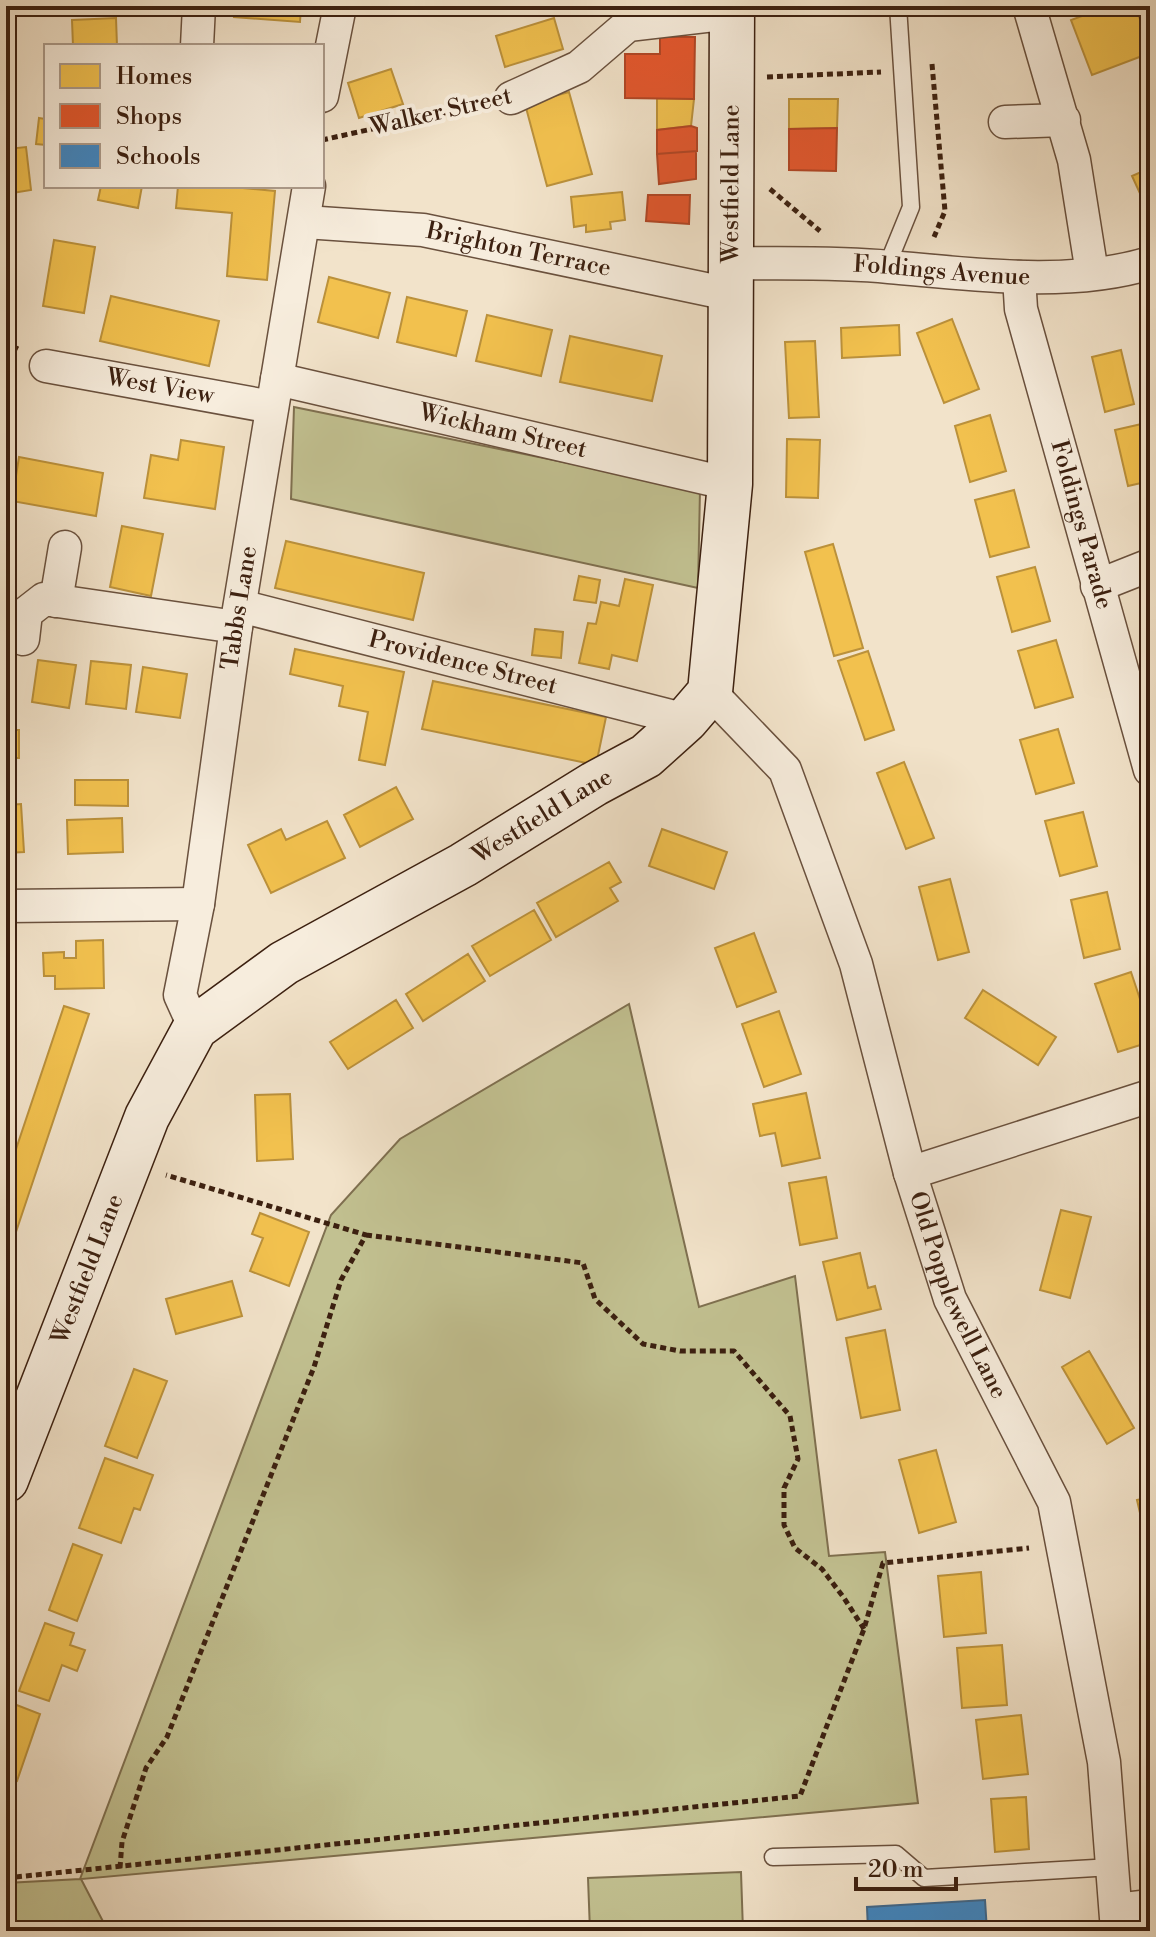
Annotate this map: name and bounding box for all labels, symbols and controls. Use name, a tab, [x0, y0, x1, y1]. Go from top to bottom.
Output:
legend	[44, 44, 324, 188]
text: Homes	[116, 62, 192, 92]
street label: Walker Street	[366, 81, 515, 143]
text: Shops	[116, 102, 182, 132]
street label: Westfield Lane	[716, 104, 747, 264]
text: Schools	[116, 142, 201, 172]
street label: Brighton Terrace	[423, 216, 614, 284]
street label: Foldings Avenue	[852, 250, 1031, 292]
street label: West View	[103, 362, 218, 411]
street label: Wickham Street	[415, 397, 590, 465]
street label: Foldings Parade	[1043, 437, 1119, 612]
street label: Tabbs Lane	[215, 544, 264, 672]
street label: Providence Street	[365, 624, 561, 702]
street label: Westfield Lane	[466, 762, 617, 871]
street label: Old Popplewell Lane	[902, 1188, 1014, 1404]
street label: Westfield Lane	[45, 1190, 131, 1350]
scale bar	[856, 1841, 956, 1891]
text: 20 m	[868, 1855, 924, 1885]

